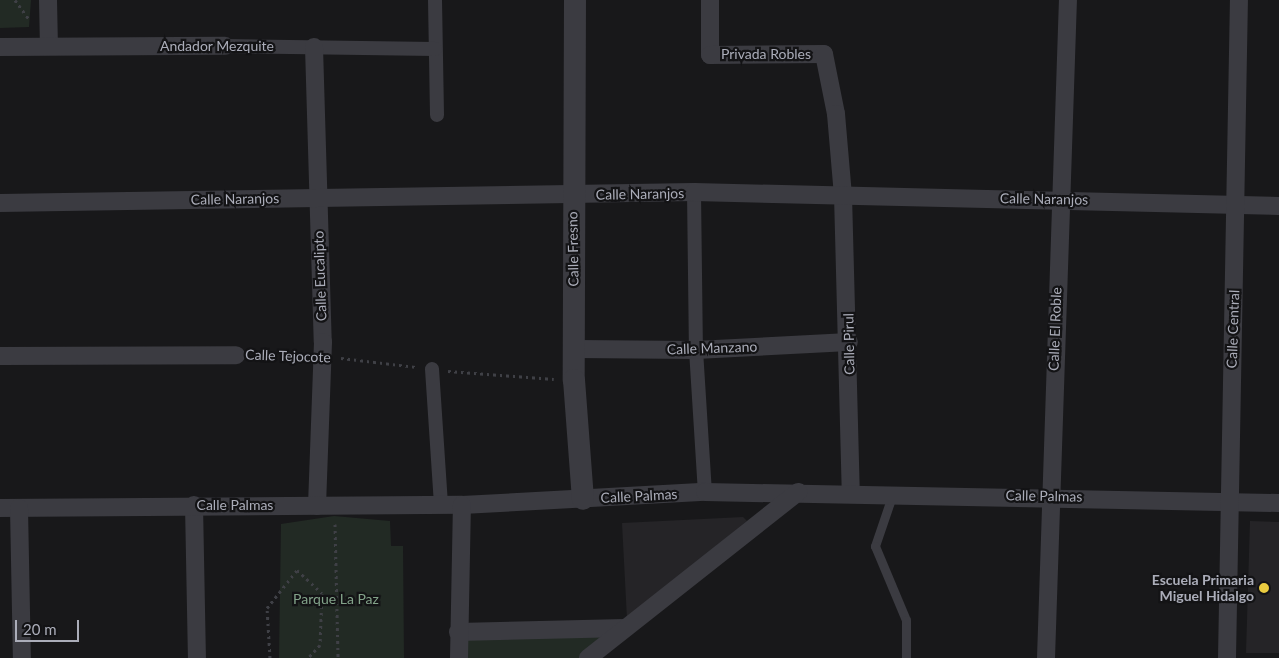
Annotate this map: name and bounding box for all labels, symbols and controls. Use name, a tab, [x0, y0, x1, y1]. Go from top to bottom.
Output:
street label: Andador Mezquite	[160, 38, 274, 54]
street label: Privada Robles	[721, 46, 811, 62]
street label: Calle Naranjos	[596, 185, 684, 203]
street label: Calle Naranjos	[191, 190, 279, 208]
street label: Calle Naranjos	[1000, 190, 1088, 208]
street label: Calle Fresno	[564, 211, 582, 287]
street label: Calle Eucalipto	[310, 231, 330, 321]
street label: Calle El Roble	[1045, 287, 1065, 371]
street label: Calle Central	[1223, 289, 1243, 369]
street label: Calle Pirul	[840, 313, 858, 375]
street label: Calle Manzano	[666, 338, 758, 358]
street label: Calle Tejocote	[245, 346, 331, 366]
street label: Calle Palmas	[600, 486, 678, 506]
street label: Calle Palmas	[1005, 487, 1083, 505]
street label: Calle Palmas	[197, 497, 273, 513]
place label: Escuela Primaria Miguel Hidalgo	[1152, 572, 1254, 604]
marker: Escuela Primaria Miguel Hidalgo	[1258, 582, 1270, 594]
park label: Parque La Paz	[293, 591, 379, 607]
scale bar	[18, 610, 81, 642]
text: 20 m	[23, 620, 57, 638]

